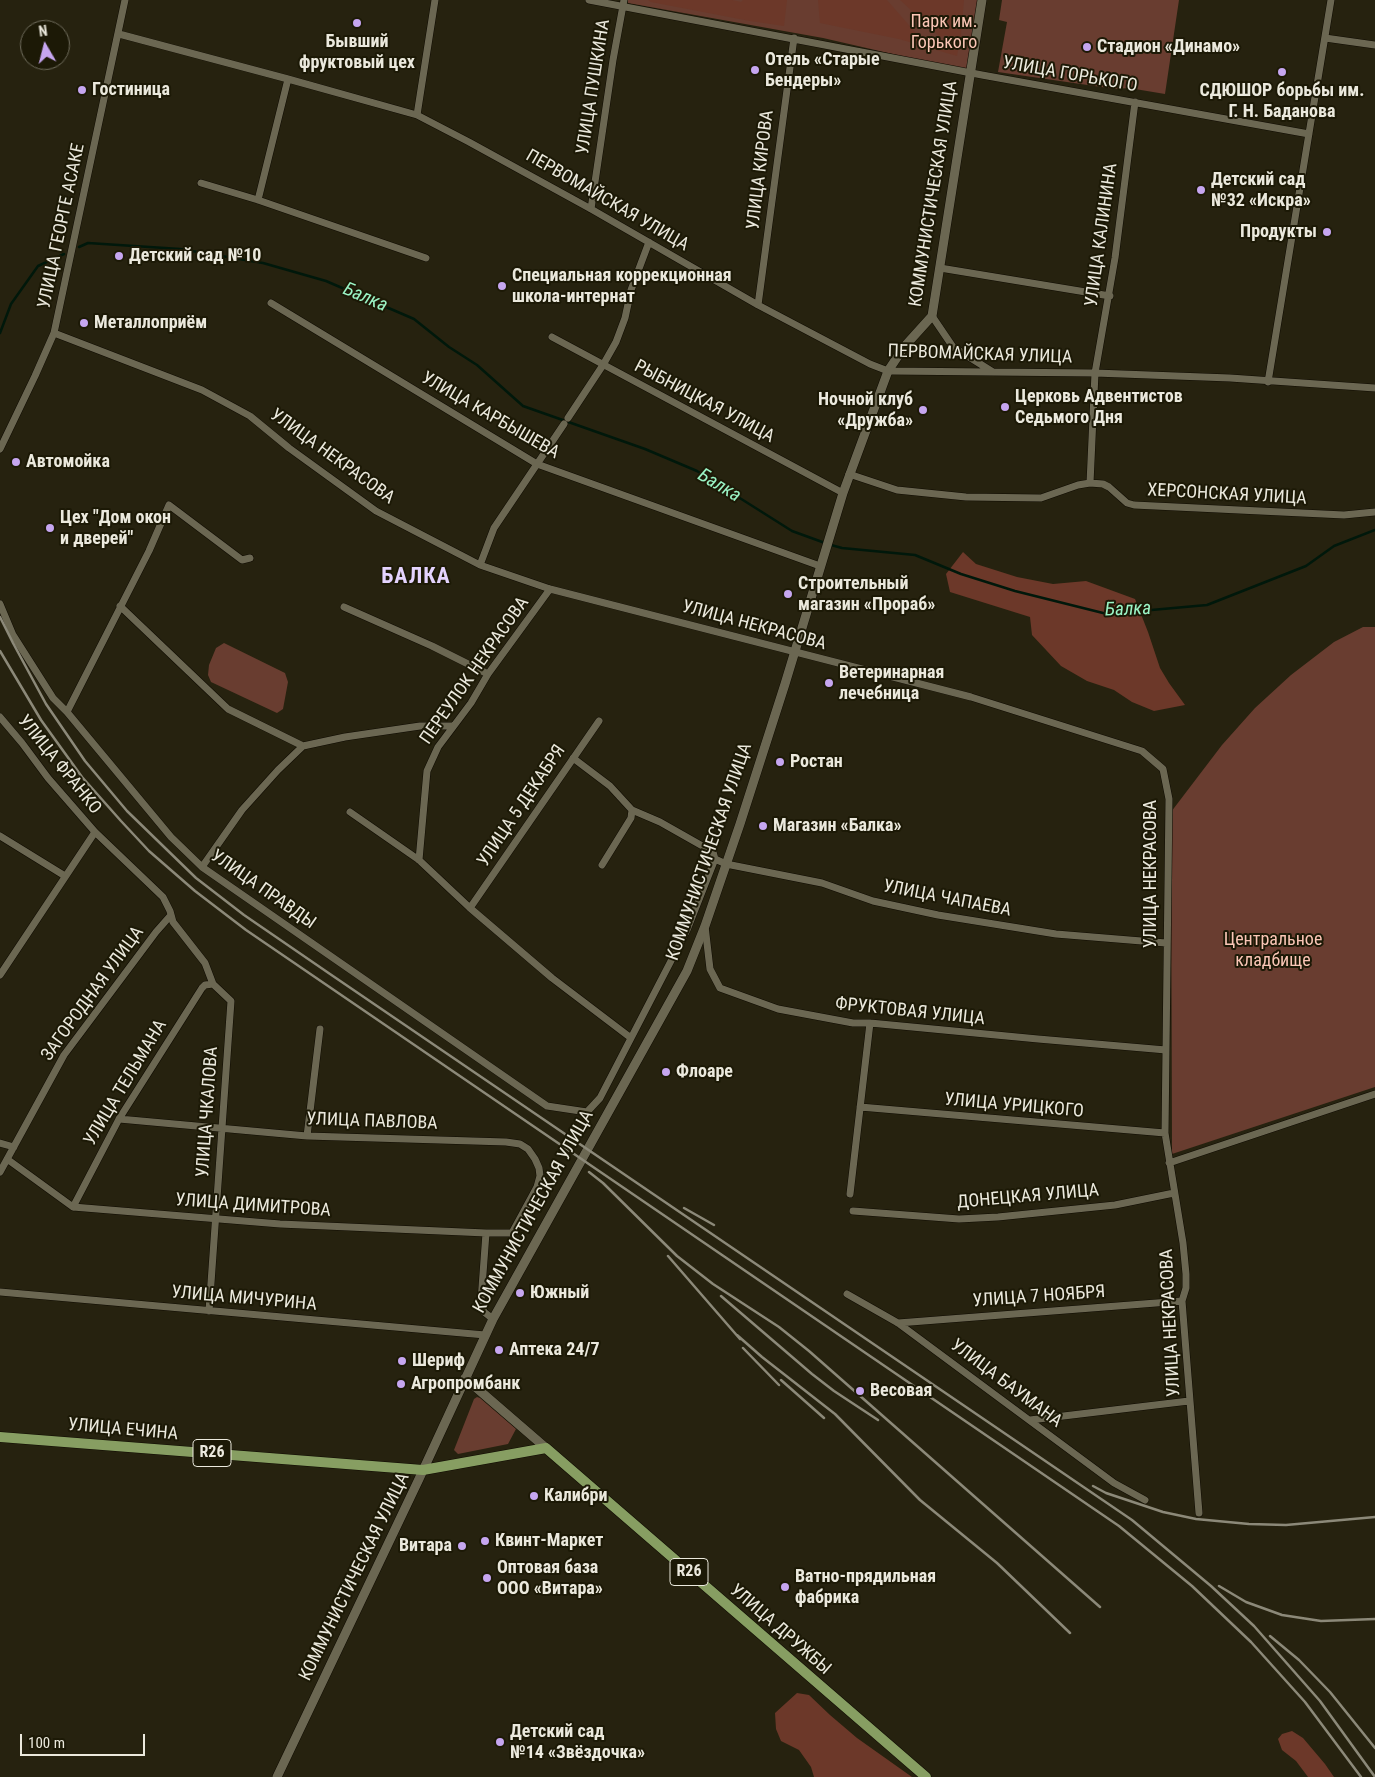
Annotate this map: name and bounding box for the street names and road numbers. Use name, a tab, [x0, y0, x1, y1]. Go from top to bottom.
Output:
street label: УЛИЦА ПУШКИНА	[573, 18, 615, 156]
street label: УЛИЦА ГОРЬКОГО	[1001, 53, 1139, 97]
street label: КОММУНИСТИЧЕСКАЯ УЛИЦА	[905, 79, 963, 309]
street label: УЛИЦА КИРОВА	[743, 109, 779, 231]
street label: УЛИЦА ГЕОРГЕ АСАКЕ	[34, 142, 90, 310]
street label: ПЕРВОМАЙСКАЯ УЛИЦА	[522, 145, 692, 257]
street label: УЛИЦА КАЛИНИНА	[1081, 162, 1123, 308]
street label: ПЕРВОМАЙСКАЯ УЛИЦА	[887, 341, 1073, 369]
street label: РЫБНИЦКАЯ УЛИЦА	[630, 356, 778, 448]
street label: УЛИЦА КАРБЫШЕВА	[417, 368, 563, 464]
street label: УЛИЦА НЕКРАСОВА	[266, 405, 398, 509]
street label: ХЕРСОНСКАЯ УЛИЦА	[1147, 480, 1307, 510]
street label: ПЕРЕУЛОК НЕКРАСОВА	[416, 593, 534, 749]
street label: УЛИЦА НЕКРАСОВА	[680, 596, 828, 656]
street label: УЛИЦА ФРАНКО	[13, 711, 105, 819]
street label: КОММУНИСТИЧЕСКАЯ УЛИЦА	[663, 740, 757, 964]
street label: УЛИЦА 5 ДЕКАБРЯ	[473, 741, 571, 871]
street label: УЛИЦА НЕКРАСОВА	[1140, 800, 1162, 948]
street label: УЛИЦА ПРАВДЫ	[206, 846, 320, 934]
street label: УЛИЦА ЧАПАЕВА	[881, 876, 1013, 922]
street label: ЗАГОРОДНАЯ УЛИЦА	[37, 923, 149, 1065]
street label: ФРУКТОВАЯ УЛИЦА	[834, 993, 986, 1031]
street label: УЛИЦА ТЕЛЬМАНА	[80, 1016, 172, 1150]
street label: УЛИЦА ЧКАЛОВА	[193, 1046, 223, 1178]
street label: УЛИЦА УРИЦКОГО	[943, 1089, 1085, 1123]
street label: КОММУНИСТИЧЕСКАЯ УЛИЦА	[469, 1107, 599, 1317]
street label: УЛИЦА ПАВЛОВА	[306, 1109, 438, 1135]
street label: ДОНЕЦКАЯ УЛИЦА	[956, 1180, 1100, 1214]
street label: УЛИЦА ДИМИТРОВА	[175, 1190, 331, 1222]
street label: УЛИЦА НЕКРАСОВА	[1156, 1248, 1186, 1398]
street label: УЛИЦА МИЧУРИНА	[170, 1282, 318, 1316]
street label: УЛИЦА 7 НОЯБРЯ	[972, 1282, 1106, 1312]
street label: УЛИЦА БАУМАНА	[946, 1335, 1066, 1433]
street label: УЛИЦА ЕЧИНА	[67, 1414, 179, 1446]
road number: R26	[193, 1440, 231, 1466]
street label: КОММУНИСТИЧЕСКАЯ УЛИЦА	[295, 1470, 415, 1684]
road number: R26	[670, 1558, 708, 1585]
street label: УЛИЦА ДРУЖБЫ	[725, 1580, 835, 1680]

